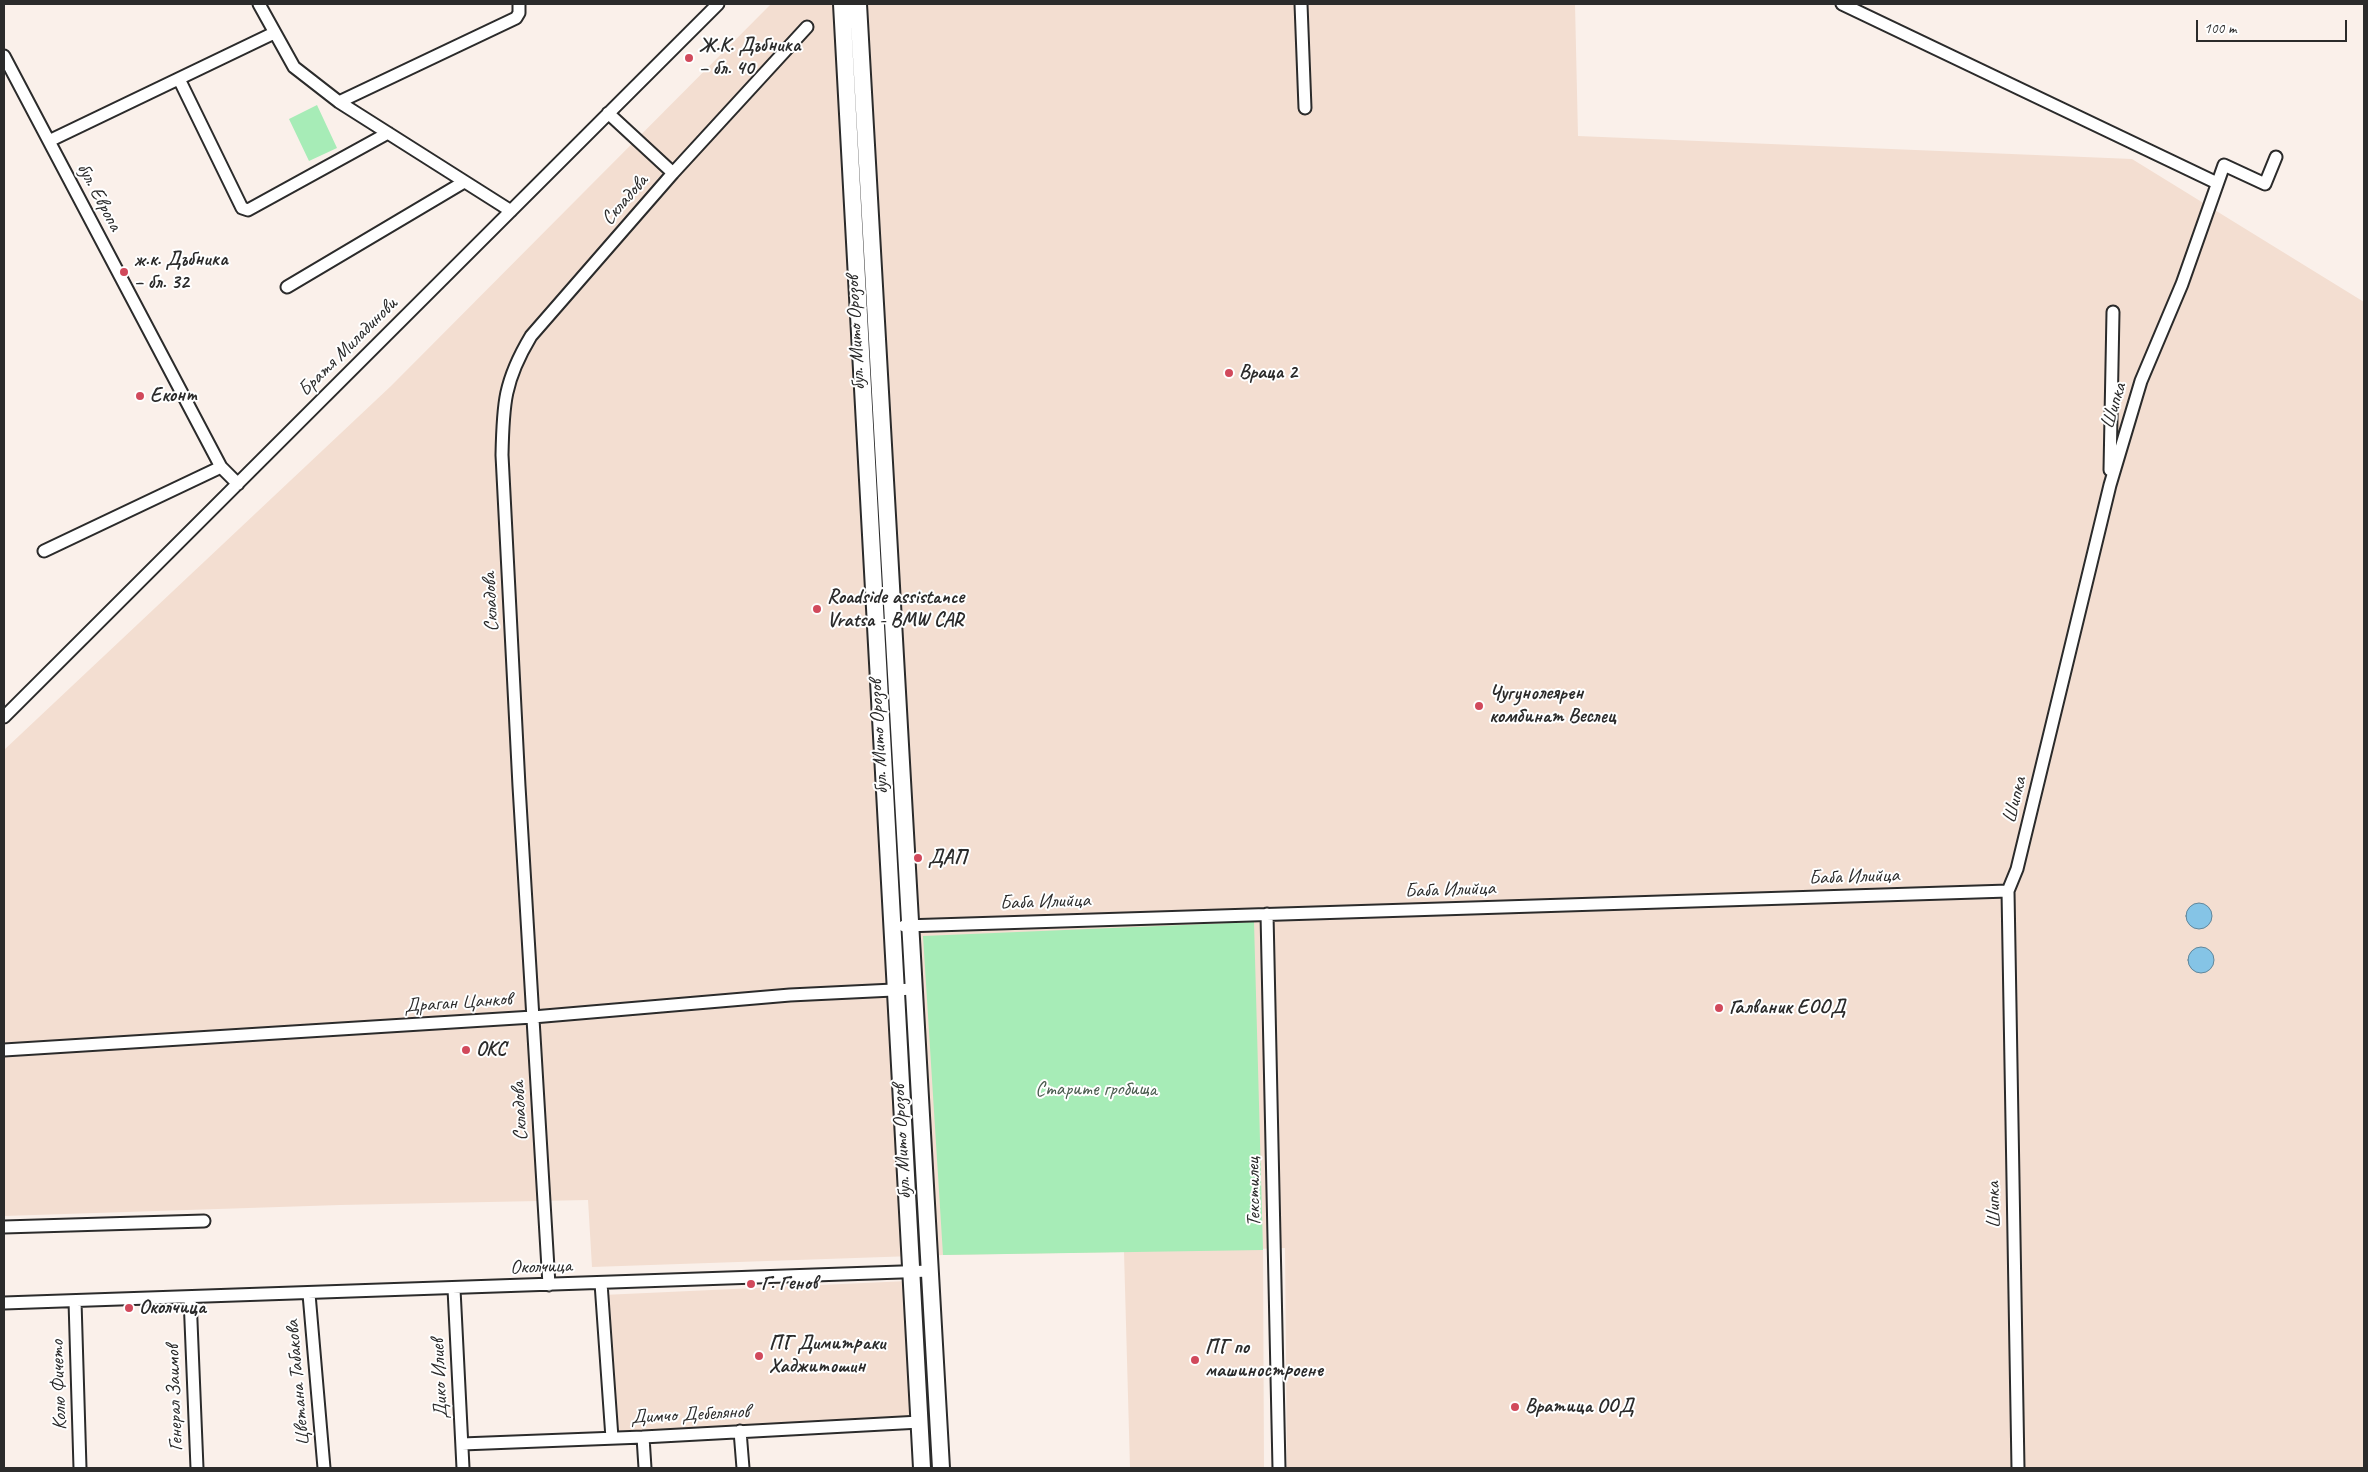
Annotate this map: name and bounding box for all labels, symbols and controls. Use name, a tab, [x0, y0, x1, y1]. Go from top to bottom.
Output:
scale bar	[2198, 10, 2349, 42]
text: 100 m	[2204, 19, 2236, 38]
place label: Ж.К. Дъбника – бл. 40	[699, 34, 801, 81]
marker: Ж.К. Дъбника – бл. 40	[683, 52, 695, 64]
street label: бул. Европа	[71, 159, 127, 235]
street label: Складова	[596, 170, 654, 230]
place label: ж.к. Дъбника – бл. 32	[134, 248, 228, 295]
marker: ж.к. Дъбника – бл. 32	[118, 266, 130, 278]
street label: бул. Мито Орозов	[841, 275, 871, 391]
street label: Братя Миладинови	[293, 292, 403, 402]
place label: Враца 2	[1239, 361, 1297, 385]
marker: Враца 2	[1223, 367, 1235, 379]
street label: Шипка	[2096, 380, 2132, 432]
place label: Еконт	[150, 384, 197, 408]
marker: Еконт	[134, 390, 146, 402]
street label: Складова	[477, 572, 505, 632]
place label: Roadside assistance Vratsa - BMW CAR	[827, 586, 964, 633]
marker: Roadside assistance Vratsa - BMW CAR	[811, 603, 823, 615]
street label: бул. Мито Орозов	[864, 679, 894, 795]
place label: Чугунолеярен комбинат Веслец	[1489, 682, 1616, 729]
marker: Чугунолеярен комбинат Веслец	[1473, 700, 1485, 712]
street label: Шипка	[1998, 774, 2032, 826]
place label: ДАП	[928, 846, 966, 870]
marker: ДАП	[912, 852, 924, 864]
street label: Баба Илийца	[1808, 863, 1900, 891]
street label: Баба Илийца	[1404, 876, 1496, 904]
street label: Баба Илийца	[999, 888, 1091, 916]
street label: Драган Цанков	[403, 987, 513, 1019]
place label: Галваник ЕООД	[1729, 996, 1845, 1020]
marker: Галваник ЕООД	[1713, 1002, 1725, 1014]
place label: OKC	[476, 1038, 506, 1062]
marker: OKC	[460, 1044, 472, 1056]
park label: Старите гробища	[1035, 1078, 1157, 1102]
street label: Складова	[506, 1081, 534, 1141]
street label: бул. Мито Орозов	[887, 1084, 917, 1200]
street label: Текстилец	[1241, 1157, 1267, 1227]
street label: Шипка	[1982, 1181, 2006, 1229]
street label: Околчица	[510, 1254, 572, 1280]
place label: Г. Генов	[761, 1272, 818, 1296]
marker: Г. Генов	[745, 1278, 757, 1290]
place label: Околчица	[139, 1296, 206, 1320]
marker: Околчица	[123, 1302, 135, 1314]
street label: Цветана Табакова	[281, 1319, 315, 1447]
place label: ПГ Димитраки Хаджитошин	[769, 1332, 885, 1379]
place label: ПГ по машиностроене	[1205, 1336, 1323, 1383]
street label: Дико Илиев	[426, 1338, 454, 1420]
street label: Колю Фичето	[45, 1339, 73, 1431]
street label: Генерал Заимов	[161, 1344, 189, 1452]
marker: ПГ Димитраки Хаджитошин	[753, 1350, 765, 1362]
marker: ПГ по машиностроене	[1189, 1354, 1201, 1366]
place label: Вратица ООД	[1525, 1395, 1633, 1419]
street label: Димчо Дебелянов	[630, 1400, 750, 1430]
marker: Вратица ООД	[1509, 1401, 1521, 1413]

